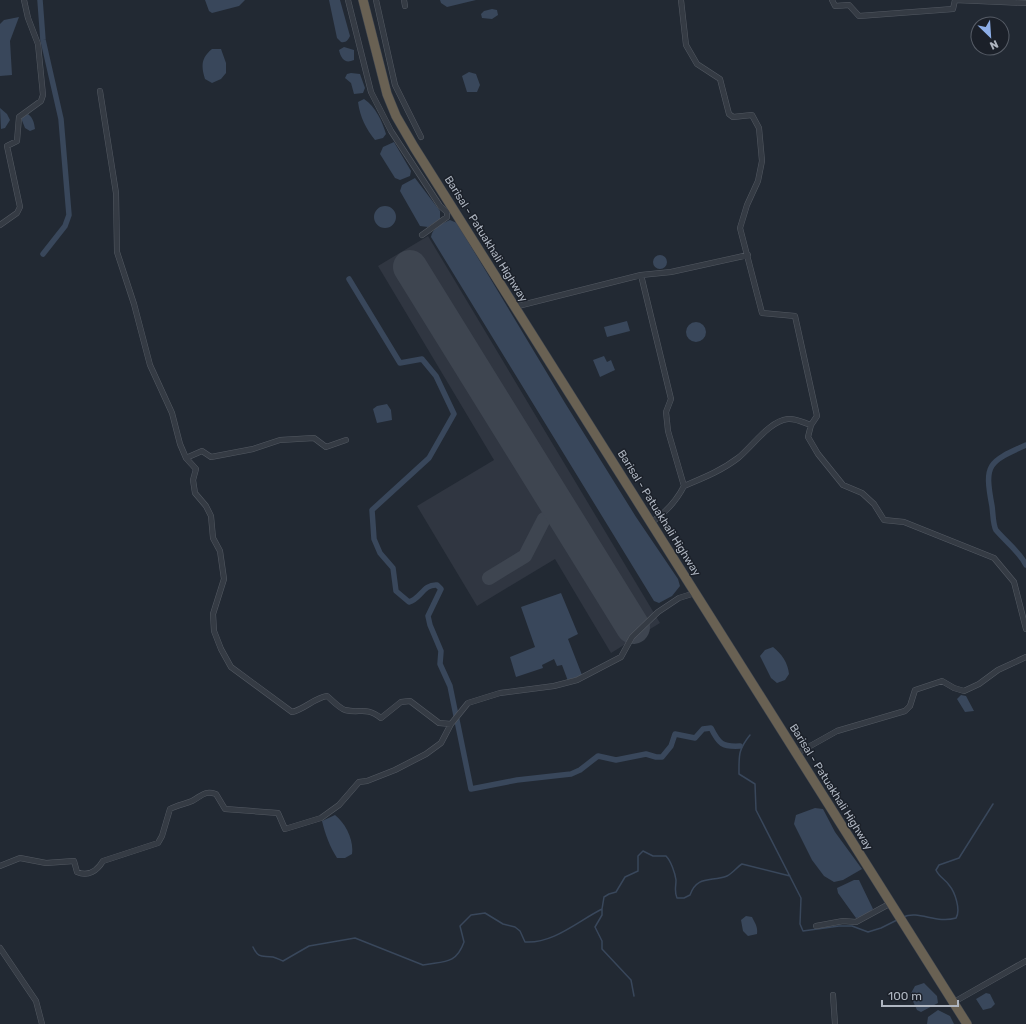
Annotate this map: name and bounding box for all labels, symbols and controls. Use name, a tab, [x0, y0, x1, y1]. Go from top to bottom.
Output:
north arrow	[970, 16, 1010, 56]
text: N	[988, 37, 1000, 52]
street label: Barisal - Patuakhali Highway	[442, 174, 530, 304]
street label: Barisal - Patuakhali Highway	[615, 448, 703, 578]
street label: Barisal - Patuakhali Highway	[787, 722, 875, 852]
scale bar	[882, 982, 958, 1008]
text: 100 m	[888, 989, 922, 1003]

